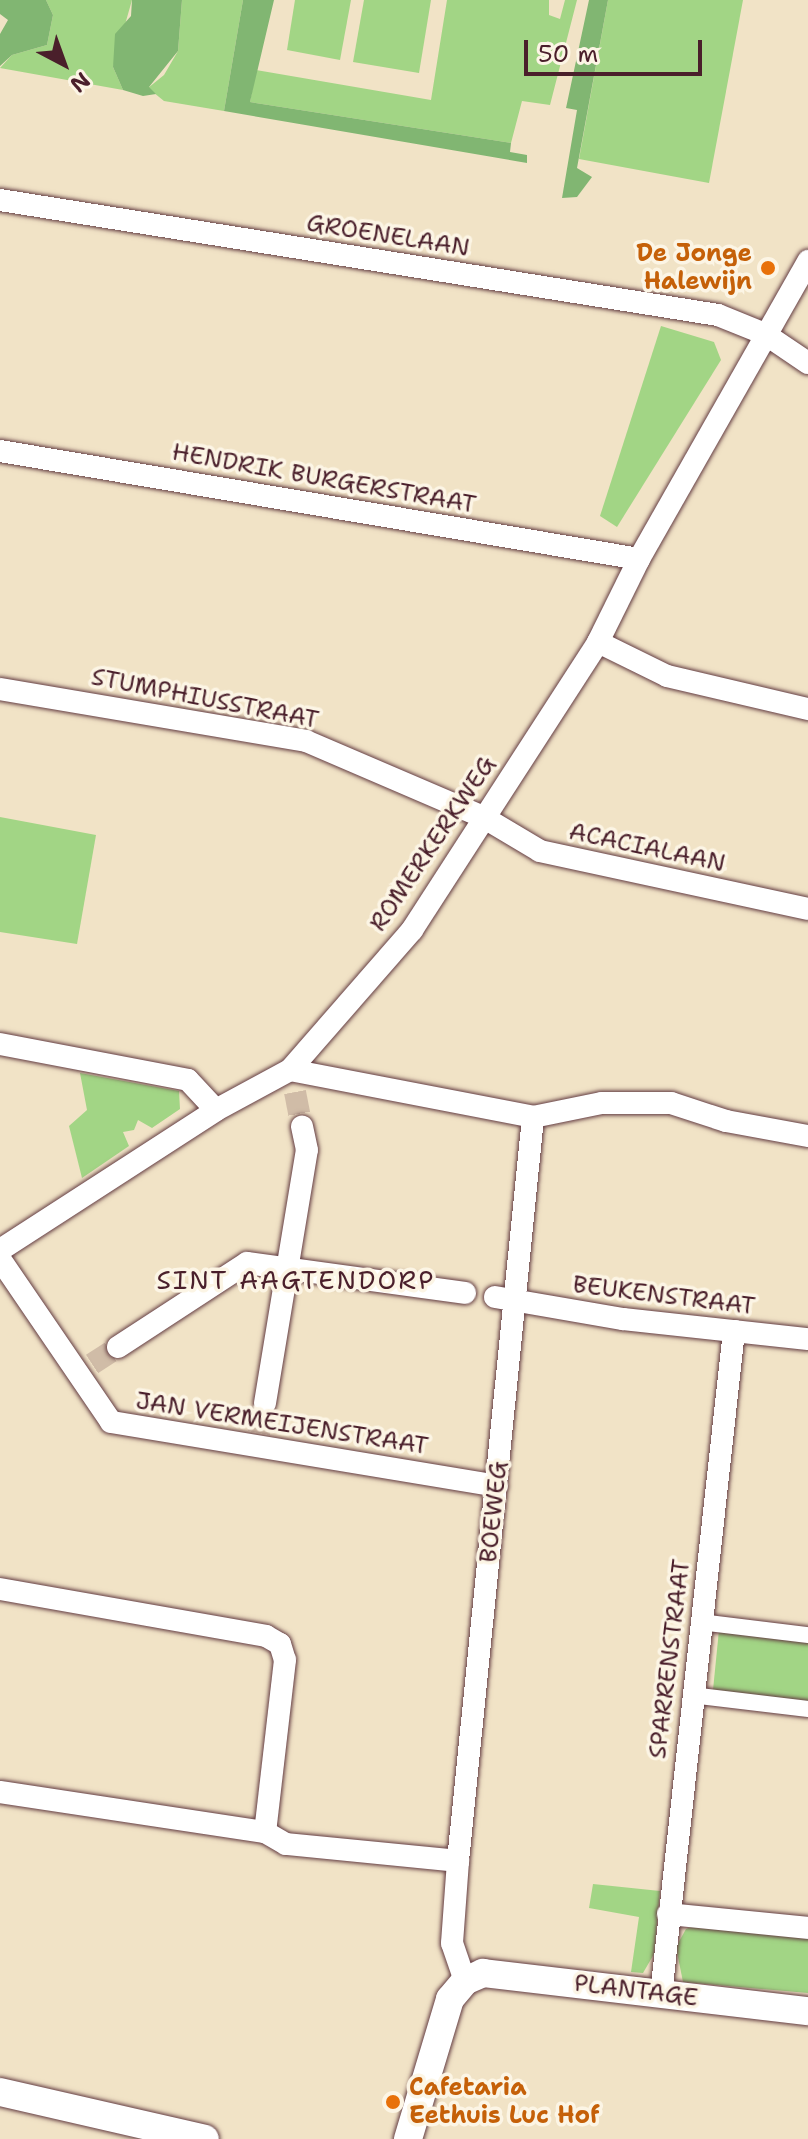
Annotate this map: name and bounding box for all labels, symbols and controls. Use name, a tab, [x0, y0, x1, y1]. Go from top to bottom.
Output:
north arrow	[24, 24, 104, 104]
scale bar	[528, 24, 706, 74]
text: 50 m	[538, 38, 598, 70]
text: N	[64, 66, 96, 99]
street label: GROENELAAN	[304, 209, 472, 263]
place label: De Jonge Halewijn	[636, 240, 752, 296]
marker: De Jonge Halewijn	[759, 259, 777, 277]
street label: HENDRIK BURGERSTRAAT	[170, 438, 478, 520]
street label: STUMPHIUSSTRAAT	[89, 663, 321, 735]
street label: ROMERKERKWEG	[364, 751, 502, 937]
street label: ACACIALAAN	[566, 817, 728, 879]
district label: SINT AAGTENDORP	[157, 1264, 435, 1296]
street label: BEUKENSTRAAT	[571, 1271, 757, 1321]
street label: JAN VERMEIJENSTRAAT	[134, 1387, 430, 1461]
street label: BOEWEG	[474, 1460, 514, 1564]
street label: SPARRENSTRAAT	[643, 1558, 697, 1760]
street label: PLANTAGE	[572, 1969, 700, 2013]
place label: Cafetaria Eethuis Luc Hof	[409, 2074, 600, 2130]
marker: Cafetaria Eethuis Luc Hof	[384, 2093, 402, 2111]

